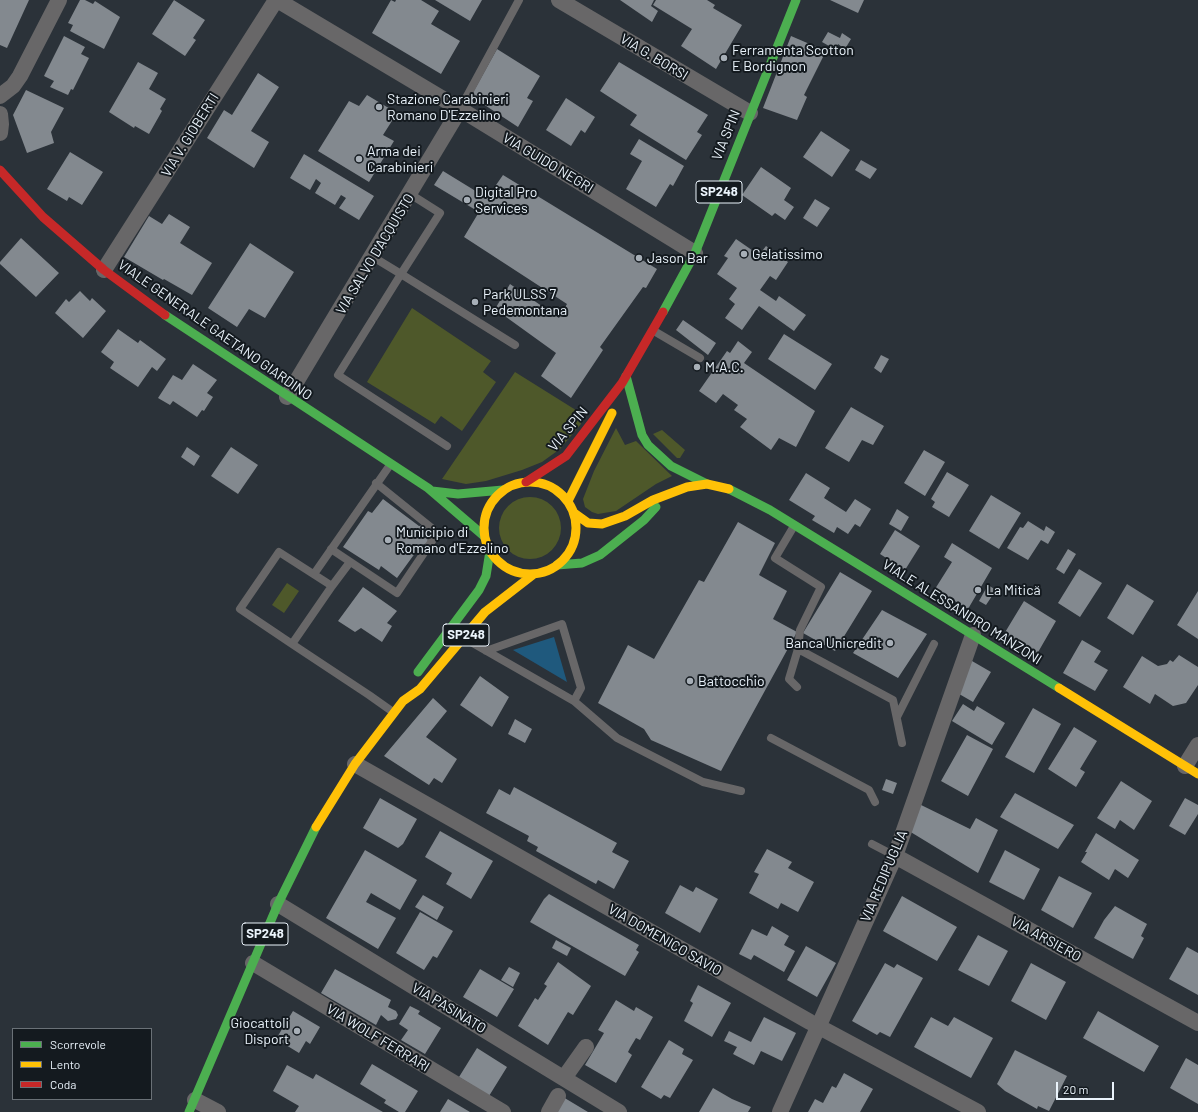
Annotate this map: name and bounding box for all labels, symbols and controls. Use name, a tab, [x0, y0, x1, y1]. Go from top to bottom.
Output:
street label: VIA G. BORSI	[617, 30, 691, 84]
place label: Ferramenta Scotton E Bordignon	[732, 42, 854, 74]
marker: Ferramenta Scotton E Bordignon	[719, 53, 729, 63]
street label: VIA V. GIOBERTI	[158, 90, 222, 180]
place label: Stazione Carabinieri Romano D'Ezzelino	[387, 91, 509, 124]
marker: Stazione Carabinieri Romano D'Ezzelino	[374, 102, 384, 112]
street label: VIA SPIN	[708, 107, 744, 163]
street label: VIA GUIDO NEGRI	[499, 129, 597, 197]
place label: Arma dei Carabinieri	[367, 143, 433, 176]
marker: Arma dei Carabinieri	[354, 154, 364, 164]
road number: SP248	[696, 181, 742, 203]
place label: Digital Pro Services	[475, 184, 537, 216]
street label: VIA SALVO D'ACQUISTO	[332, 191, 418, 317]
marker: Digital Pro Services	[462, 195, 472, 205]
place label: Gelatissimo	[752, 246, 823, 262]
marker: Gelatissimo	[739, 249, 749, 259]
place label: Jason Bar	[647, 250, 708, 266]
marker: Jason Bar	[634, 253, 644, 263]
street label: VIALE GENERALE GAETANO GIARDINO	[115, 256, 315, 404]
place label: Park ULSS 7 Pedemontana	[483, 286, 567, 318]
marker: Park ULSS 7 Pedemontana	[470, 297, 480, 307]
place label: M.A.C.	[705, 359, 744, 375]
marker: M.A.C.	[692, 362, 702, 372]
street label: VIA SPIN	[545, 403, 591, 455]
place label: Municipio di Romano d'Ezzelino	[396, 524, 509, 556]
marker: Municipio di Romano d'Ezzelino	[383, 535, 393, 545]
street label: VIALE ALESSANDRO MANZONI	[879, 556, 1045, 668]
place label: La Mitică	[986, 582, 1041, 598]
marker: La Mitică	[973, 585, 983, 595]
road number: SP248	[443, 624, 489, 646]
place label: Banca Unicredit	[785, 635, 882, 651]
marker: Banca Unicredit	[885, 638, 895, 648]
place label: Battocchio	[698, 673, 765, 689]
marker: Battocchio	[685, 676, 695, 686]
street label: VIA REDIPUGLIA	[857, 827, 911, 925]
street label: VIA DOMENICO SAVIO	[605, 901, 725, 979]
street label: VIA ARSIERO	[1008, 913, 1084, 965]
road number: SP248	[242, 923, 288, 945]
street label: VIA PASINATO	[409, 979, 489, 1037]
street label: VIA WOLF FERRARI	[323, 1001, 433, 1075]
place label: Giocattoli Disport	[230, 1015, 289, 1048]
marker: Giocattoli Disport	[292, 1026, 302, 1036]
legend	[12, 1028, 152, 1100]
text: Scorrevole	[50, 1037, 106, 1051]
text: Lento	[50, 1057, 80, 1071]
scale bar	[1058, 1074, 1116, 1100]
text: Coda	[50, 1077, 77, 1091]
text: 20 m	[1063, 1082, 1089, 1096]

